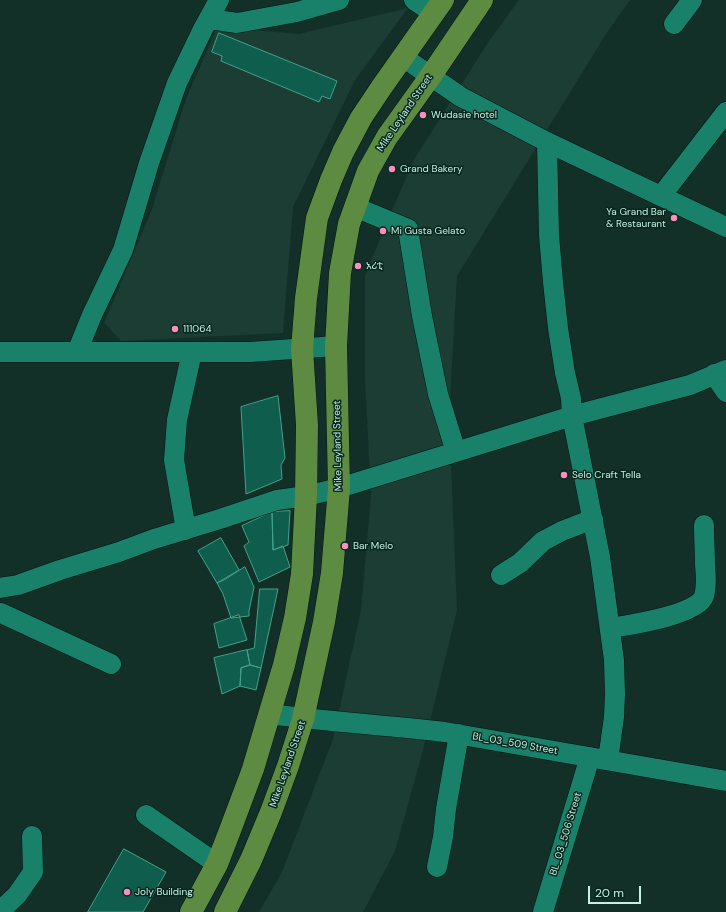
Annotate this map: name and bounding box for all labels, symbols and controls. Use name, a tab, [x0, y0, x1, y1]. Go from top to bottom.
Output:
street label: Mike Leyland Street	[375, 72, 435, 154]
place label: Wudasie hotel	[431, 109, 497, 121]
marker: Wudasie hotel	[418, 110, 428, 120]
place label: Grand Bakery	[400, 163, 462, 175]
marker: Grand Bakery	[387, 164, 397, 174]
place label: Ya Grand Bar & Restaurant	[606, 206, 666, 230]
marker: Ya Grand Bar & Restaurant	[669, 213, 679, 223]
place label: Mi Gusta Gelato	[391, 225, 465, 237]
marker: Mi Gusta Gelato	[378, 226, 388, 236]
place label: አሪቲ	[366, 260, 383, 272]
marker: አሪቲ	[353, 261, 363, 271]
place label: 111064	[183, 323, 212, 335]
marker: 111064	[170, 324, 180, 334]
street label: Mike Leyland Street	[331, 401, 345, 491]
place label: Selo Craft Tella	[572, 469, 641, 481]
marker: Selo Craft Tella	[559, 470, 569, 480]
place label: Bar Melo	[353, 540, 393, 552]
marker: Bar Melo	[340, 541, 350, 551]
street label: Mike Leyland Street	[268, 719, 308, 809]
street label: BL_03_509 Street	[471, 731, 559, 757]
street label: BL_03_506 Street	[548, 791, 584, 877]
scale bar	[590, 878, 643, 904]
text: 20 m	[595, 885, 624, 901]
place label: Joly Building	[135, 886, 193, 898]
marker: Joly Building	[122, 887, 132, 897]

